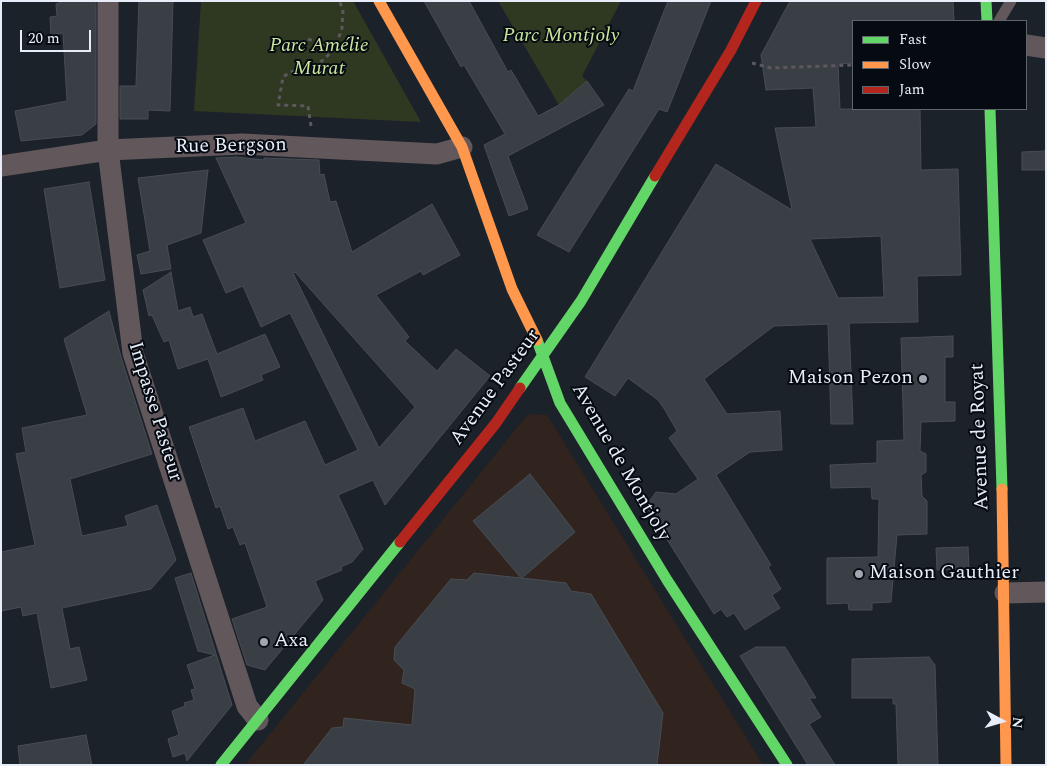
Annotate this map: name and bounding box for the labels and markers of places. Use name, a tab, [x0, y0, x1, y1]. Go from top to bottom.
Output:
place label: Maison Pezon	[788, 367, 913, 391]
marker: Maison Pezon	[917, 373, 929, 385]
place label: Maison Gauthier	[869, 562, 1019, 586]
marker: Maison Gauthier	[853, 568, 865, 580]
place label: Axa	[274, 630, 308, 654]
marker: Axa	[258, 636, 270, 648]

